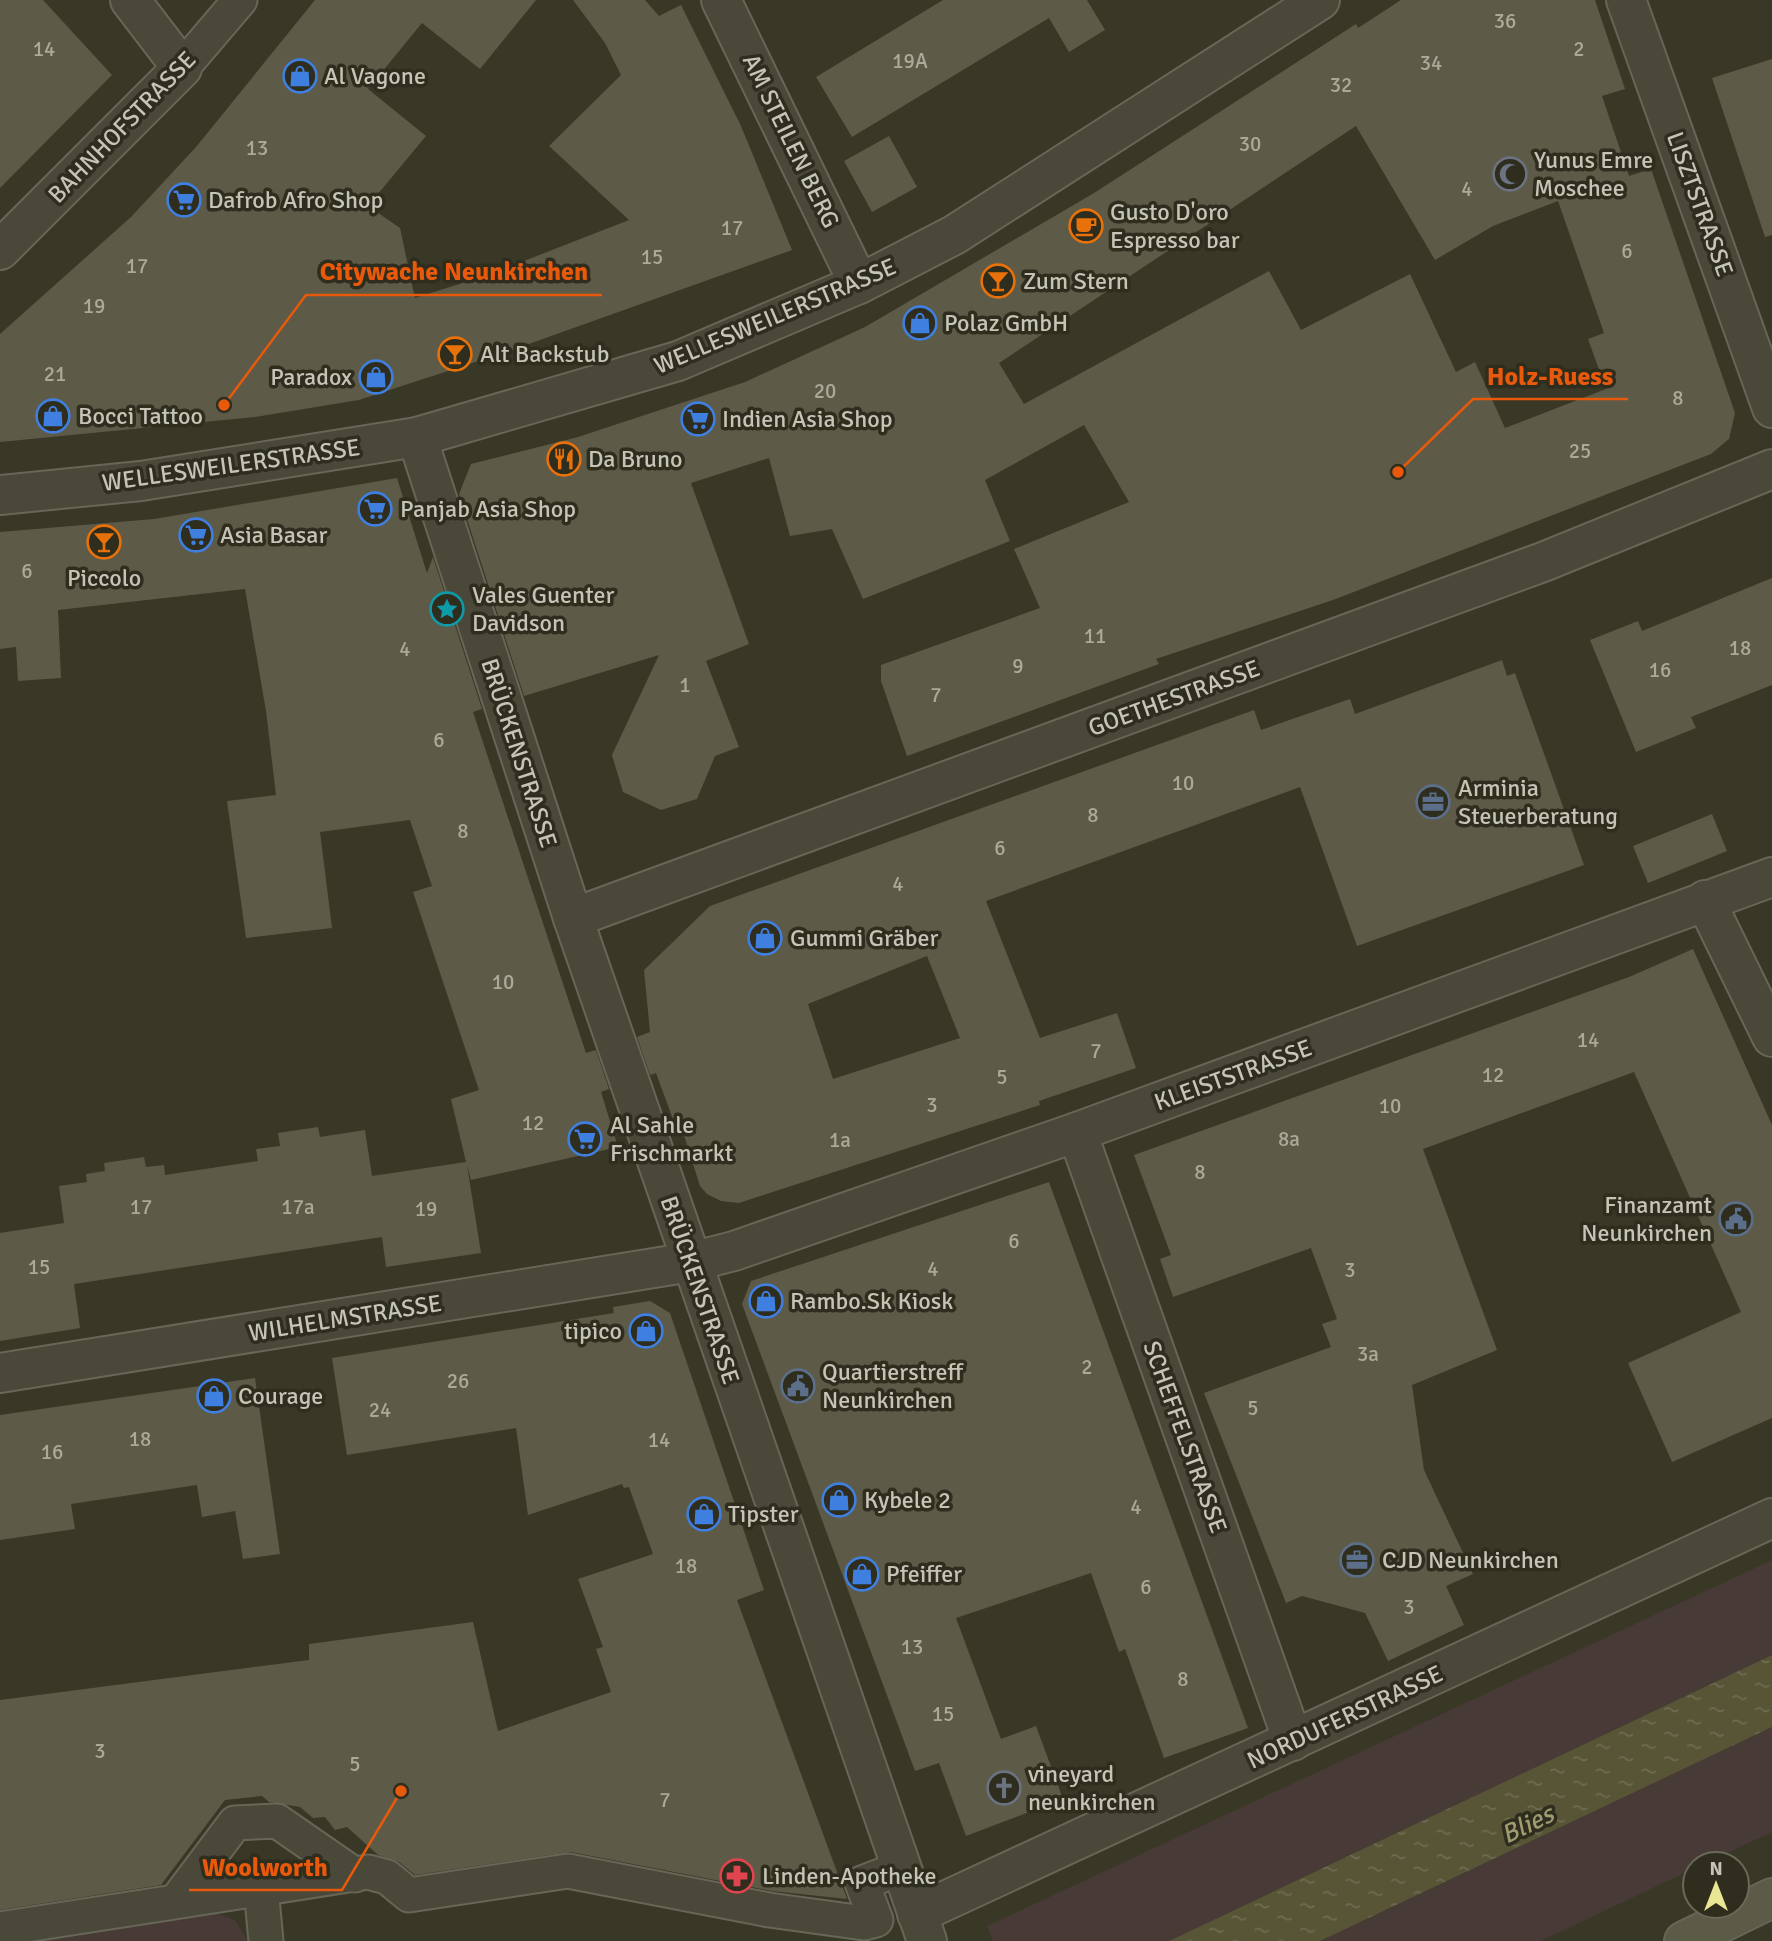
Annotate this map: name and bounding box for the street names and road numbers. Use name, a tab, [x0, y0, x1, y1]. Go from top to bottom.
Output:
street label: BAHNHOFSTRASSE	[42, 45, 202, 209]
street label: AM STEILEN BERG	[736, 49, 846, 233]
street label: LISZTSTRASSE	[1660, 128, 1740, 280]
street label: WELLESWEILERSTRASSE	[649, 251, 901, 381]
street label: WELLESWEILERSTRASSE	[100, 432, 362, 498]
street label: GOETHESTRASSE	[1084, 653, 1264, 743]
street label: BRÜCKENSTRASSE	[474, 655, 564, 851]
street label: KLEISTSTRASSE	[1150, 1033, 1316, 1117]
street label: BRÜCKENSTRASSE	[654, 1192, 746, 1388]
street label: WILHELMSTRASSE	[246, 1288, 444, 1348]
street label: SCHEFFELSTRASSE	[1136, 1337, 1234, 1537]
street label: NORDUFERSTRASSE	[1242, 1659, 1448, 1775]

